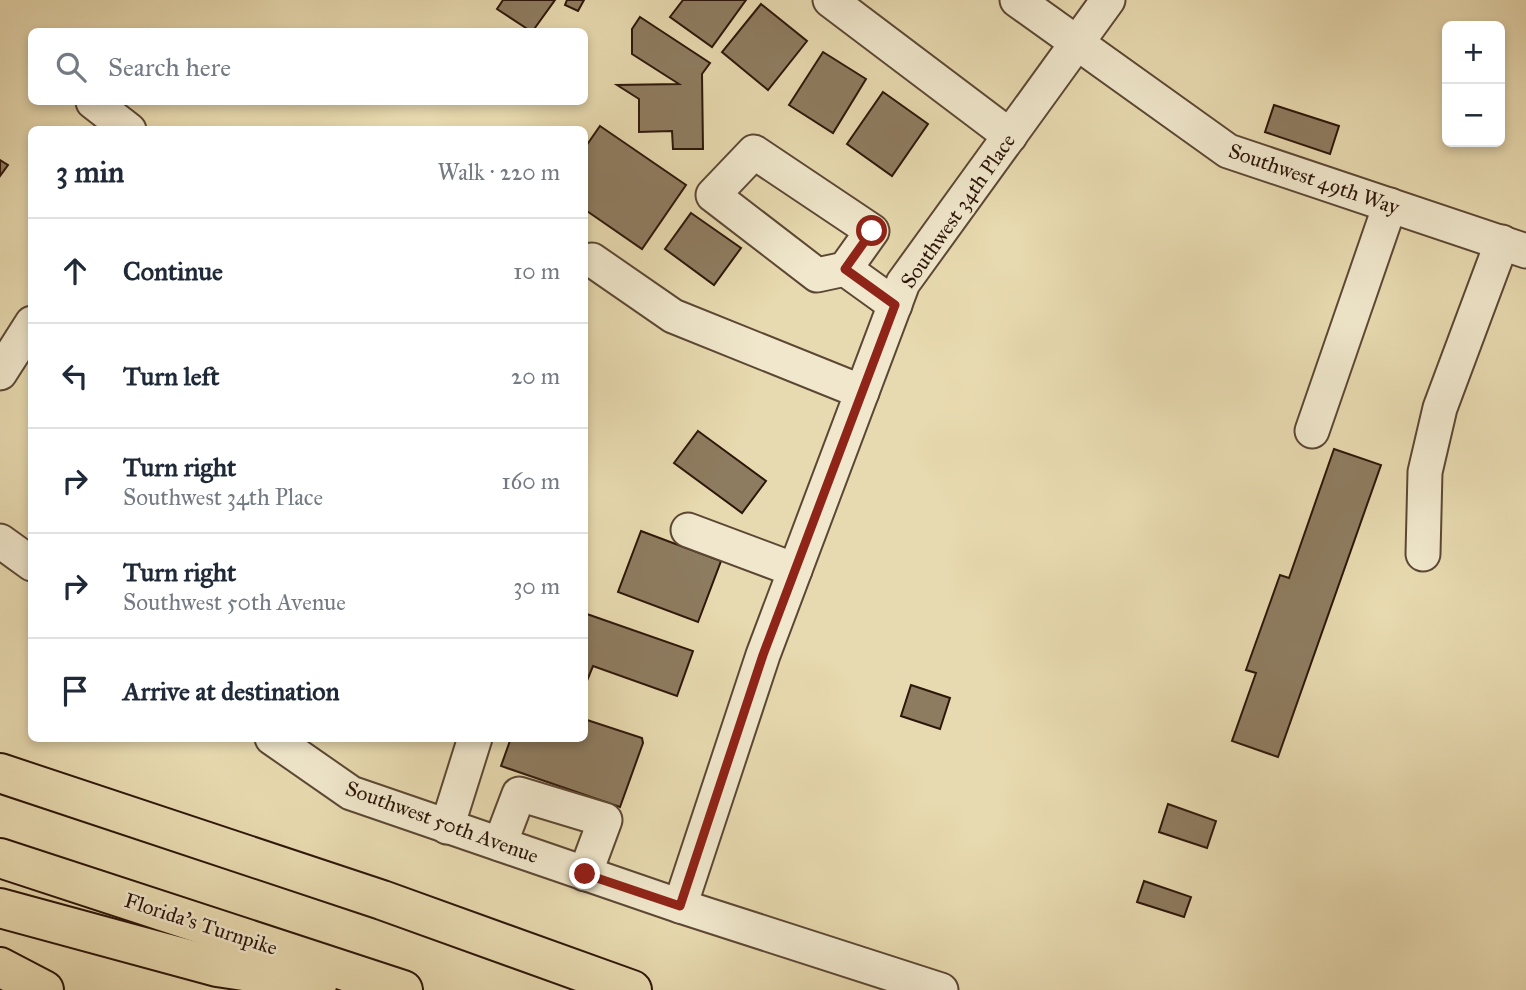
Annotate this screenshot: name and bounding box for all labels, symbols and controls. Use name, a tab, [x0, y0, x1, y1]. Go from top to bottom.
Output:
map controls	[1442, 21, 1505, 147]
button: +	[1442, 21, 1505, 84]
search box	[28, 28, 588, 105]
icon: search	[52, 48, 90, 86]
text: Search here	[108, 51, 231, 83]
button: −	[1442, 84, 1505, 147]
street label: Southwest 34th Place	[895, 129, 1021, 293]
street label: Southwest 49th Way	[1225, 138, 1404, 221]
text: 3 min	[56, 154, 124, 190]
text: Walk · 220 m	[437, 158, 560, 186]
route start	[856, 215, 887, 246]
icon: ahead	[56, 252, 94, 290]
text: Continue	[123, 255, 223, 287]
text: 10 m	[513, 257, 560, 285]
icon: left	[56, 357, 94, 395]
text: Turn left	[123, 360, 219, 392]
text: 20 m	[511, 362, 560, 390]
text: Turn right	[123, 451, 236, 483]
icon: right	[56, 462, 94, 500]
text: 160 m	[502, 467, 560, 495]
text: Southwest 34th Place	[123, 483, 323, 511]
text: Turn right	[123, 556, 236, 588]
icon: right	[56, 567, 94, 605]
text: 30 m	[513, 572, 560, 600]
text: Southwest 50th Avenue	[123, 588, 346, 616]
icon: arrive	[56, 672, 94, 710]
text: Arrive at destination	[123, 675, 340, 707]
street label: Southwest 50th Avenue	[342, 775, 542, 869]
route end	[569, 858, 600, 889]
street label: Florida's Turnpike	[121, 887, 281, 961]

